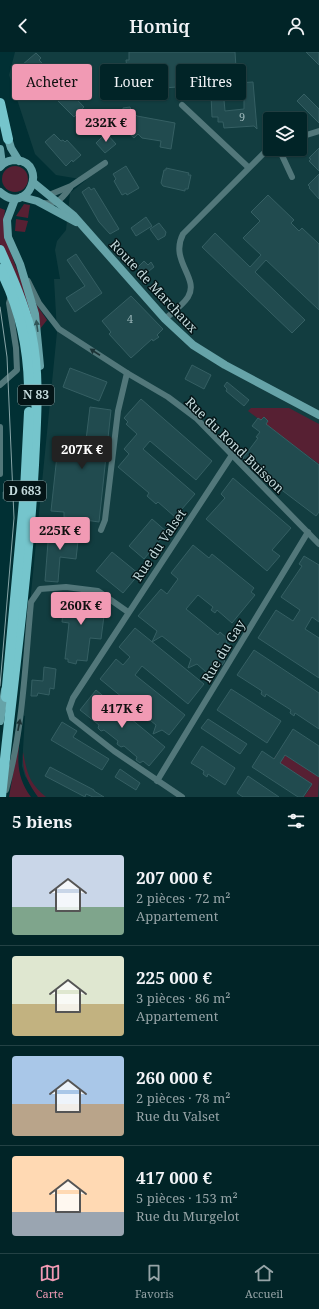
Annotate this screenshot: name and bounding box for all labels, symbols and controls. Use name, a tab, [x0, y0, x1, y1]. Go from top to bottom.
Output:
text: Homiq	[129, 14, 190, 38]
icon: back	[12, 15, 34, 37]
icon: person	[285, 15, 307, 37]
chip: Acheter	[12, 64, 92, 100]
chip: Louer	[100, 64, 168, 100]
chip: Filtres	[176, 64, 246, 100]
pin: 232K €	[73, 109, 139, 143]
house number: 9	[239, 109, 245, 124]
map controls	[263, 112, 307, 156]
button: layers	[263, 112, 307, 156]
text: 232K €	[85, 113, 127, 131]
street label: Route de Marchaux	[106, 236, 202, 337]
house number: 4	[127, 311, 133, 326]
one-way arrow	[34, 320, 40, 332]
one-way arrow	[90, 348, 100, 356]
road number: N 83	[18, 385, 54, 405]
street label: Rue du Rond Buisson	[182, 393, 289, 497]
pin: 207K €	[49, 436, 115, 470]
text: 207K €	[61, 440, 103, 458]
road number: D 683	[4, 481, 46, 501]
street label: Rue du Valset	[128, 505, 190, 585]
pin: 225K €	[27, 517, 93, 551]
text: 225K €	[39, 521, 81, 539]
pin: 260K €	[48, 592, 114, 626]
text: 260K €	[60, 596, 102, 614]
street label: Rue du Gay	[197, 616, 249, 686]
pin: 417K €	[89, 695, 155, 729]
text: 417K €	[101, 699, 143, 717]
one-way arrow	[16, 719, 22, 731]
text: 5 biens	[12, 810, 72, 833]
icon: filters	[285, 810, 307, 832]
text: 207 000 €	[136, 866, 212, 889]
icon: home	[44, 871, 92, 919]
text: 2 pièces · 72 m²	[136, 889, 230, 907]
text: Appartement	[136, 907, 218, 925]
text: 225 000 €	[136, 966, 212, 989]
icon: home	[44, 972, 92, 1020]
text: 3 pièces · 86 m²	[136, 989, 230, 1007]
text: Appartement	[136, 1007, 218, 1025]
text: 260 000 €	[136, 1066, 212, 1089]
icon: home	[44, 1072, 92, 1120]
text: 2 pièces · 78 m²	[136, 1089, 230, 1107]
text: Rue du Valset	[136, 1107, 219, 1125]
text: 417 000 €	[136, 1166, 212, 1189]
icon: home	[44, 1172, 92, 1220]
text: 5 pièces · 153 m²	[136, 1189, 238, 1207]
text: Rue du Murgelot	[136, 1207, 239, 1225]
tab: Carte	[36, 1262, 64, 1301]
tab: Favoris	[135, 1262, 174, 1301]
tab: Accueil	[245, 1262, 283, 1301]

